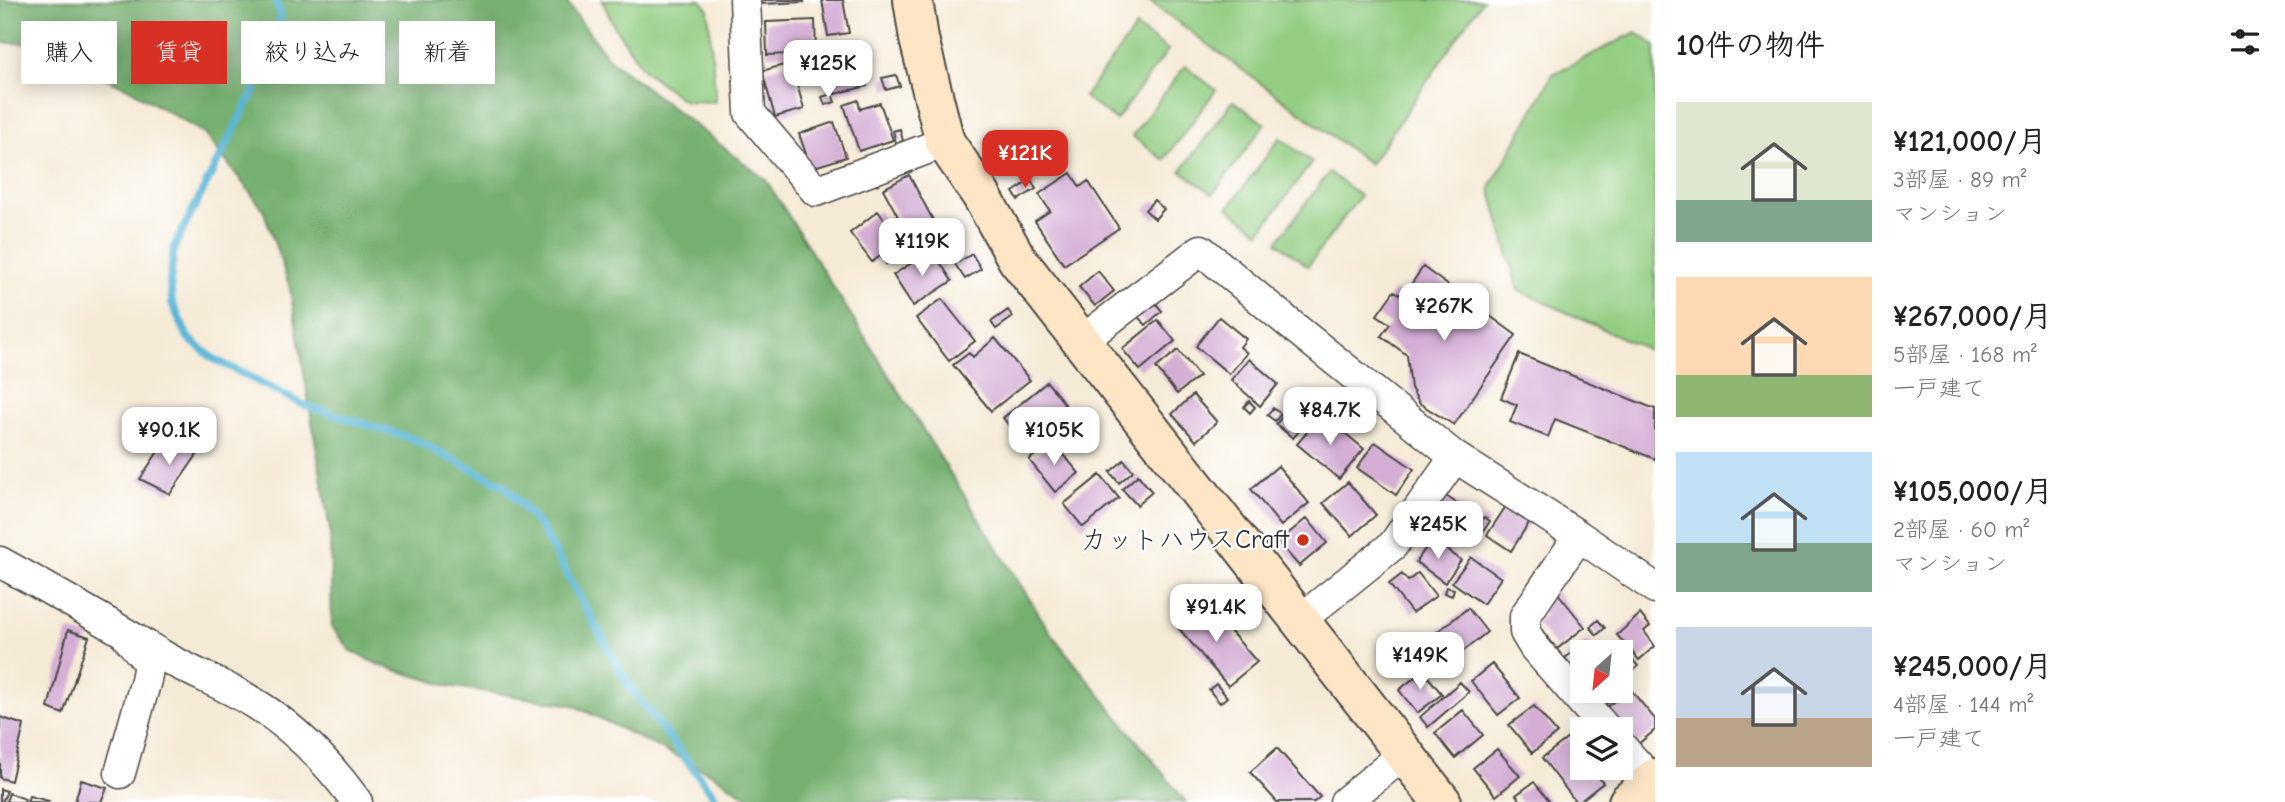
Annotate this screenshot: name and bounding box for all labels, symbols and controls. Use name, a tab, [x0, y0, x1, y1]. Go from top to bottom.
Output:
chip: 購入	[21, 21, 117, 84]
chip: 賃貸	[131, 21, 227, 84]
chip: 絞り込み	[241, 21, 385, 84]
chip: 新着	[399, 21, 495, 84]
icon: filters	[2226, 23, 2264, 61]
text: 10件の物件	[1676, 28, 1825, 63]
pin: ¥125K	[779, 41, 877, 100]
text: ¥125K	[800, 49, 856, 76]
text: ¥121,000/月	[1893, 124, 2047, 159]
pin: ¥121K	[976, 130, 1074, 190]
icon: home	[1732, 130, 1816, 214]
text: ¥121K	[998, 139, 1052, 166]
text: 3部屋 · 89 m²	[1893, 166, 2027, 193]
text: マンション	[1893, 200, 2007, 227]
pin: ¥119K	[873, 218, 971, 278]
text: ¥119K	[895, 227, 949, 254]
pin: ¥267K	[1395, 284, 1493, 343]
text: ¥267K	[1415, 292, 1473, 319]
text: ¥267,000/月	[1893, 299, 2052, 334]
icon: home	[1732, 305, 1816, 389]
text: 5部屋 · 168 m²	[1893, 341, 2037, 368]
text: 一戸建て	[1893, 375, 1985, 402]
pin: ¥84.7K	[1273, 388, 1387, 447]
text: ¥84.7K	[1299, 396, 1361, 423]
pin: ¥90.1K	[112, 407, 226, 467]
pin: ¥105K	[1005, 407, 1103, 467]
text: ¥90.1K	[138, 416, 200, 443]
text: ¥105K	[1025, 416, 1083, 443]
text: ¥105,000/月	[1893, 474, 2053, 509]
icon: home	[1732, 480, 1816, 564]
pin: ¥245K	[1389, 502, 1487, 561]
text: ¥245K	[1409, 510, 1467, 537]
text: 2部屋 · 60 m²	[1893, 516, 2029, 543]
place label: カットハウスCraft	[1081, 525, 1291, 555]
marker: カットハウスCraft	[1295, 532, 1311, 548]
text: マンション	[1893, 550, 2007, 577]
pin: ¥91.4K	[1159, 584, 1273, 644]
text: ¥91.4K	[1186, 593, 1246, 620]
pin: ¥149K	[1371, 632, 1469, 692]
north arrow	[1570, 640, 1633, 704]
map controls	[1570, 640, 1633, 780]
text: ¥149K	[1392, 641, 1448, 668]
text: ¥245,000/月	[1893, 649, 2052, 684]
icon: home	[1732, 655, 1816, 739]
text: 4部屋 · 144 m²	[1893, 691, 2033, 718]
button: layers	[1570, 717, 1633, 780]
text: 一戸建て	[1893, 725, 1985, 752]

